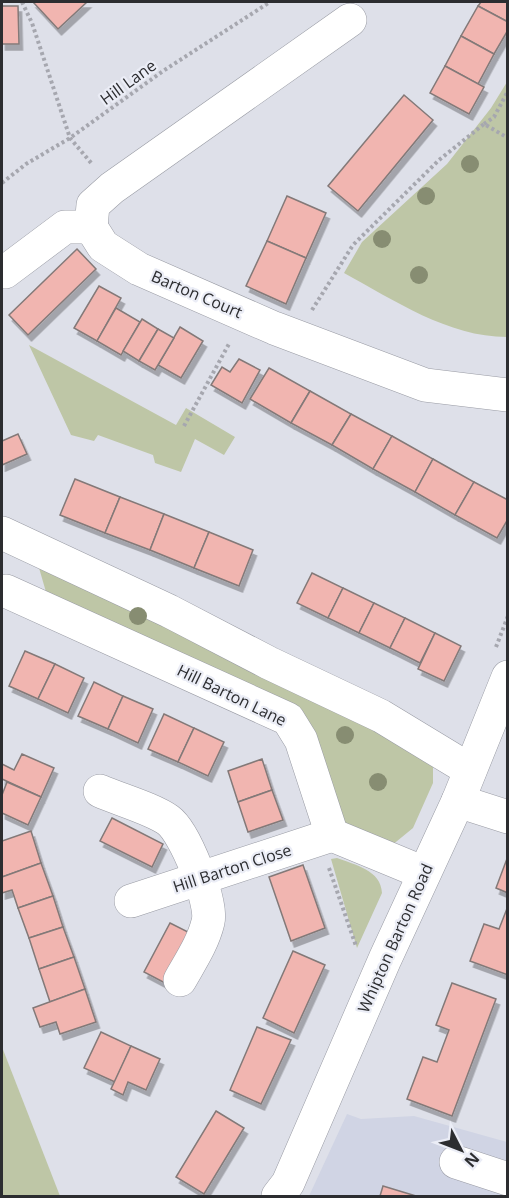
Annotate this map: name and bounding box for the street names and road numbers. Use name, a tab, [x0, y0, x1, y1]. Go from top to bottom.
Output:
street label: Hill Lane	[96, 54, 160, 110]
street label: Barton Court	[148, 265, 246, 323]
street label: Hill Barton Lane	[174, 659, 290, 731]
street label: Hill Barton Close	[170, 838, 294, 898]
street label: Whipton Barton Road	[352, 860, 438, 1016]

